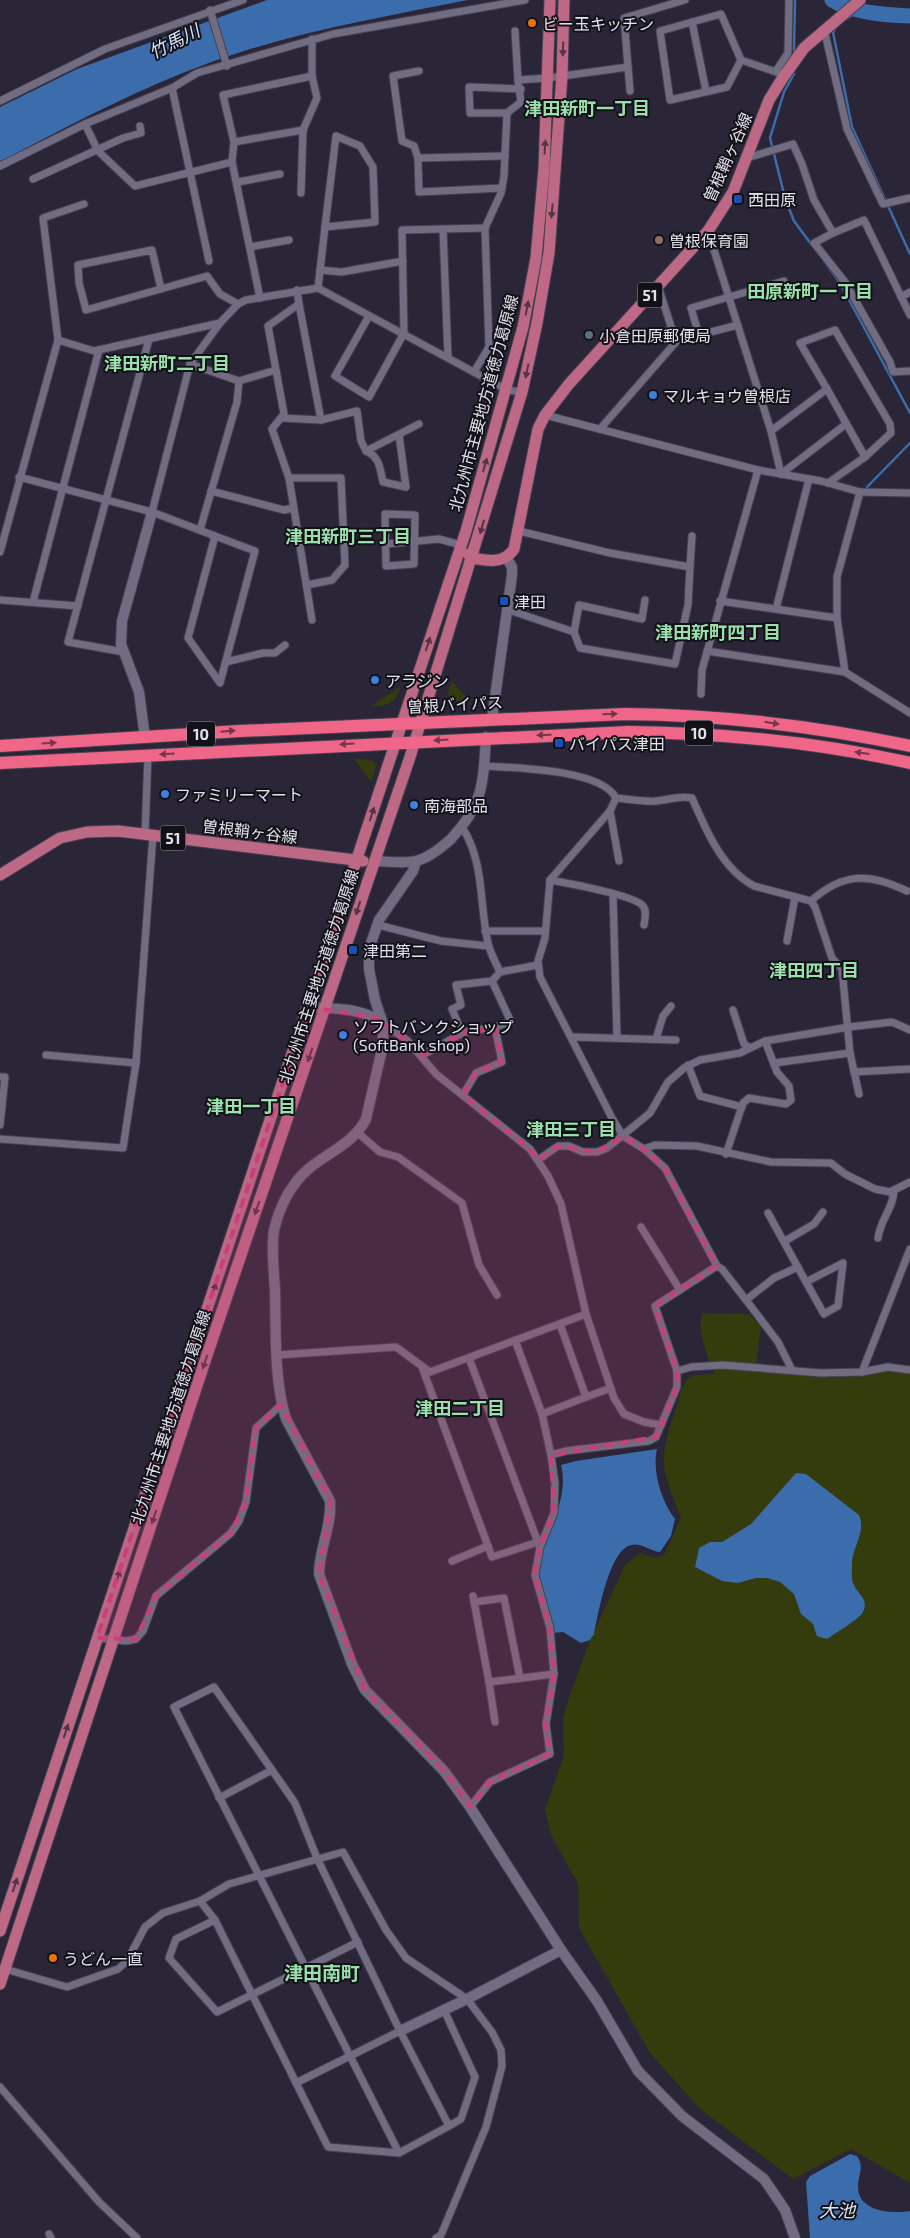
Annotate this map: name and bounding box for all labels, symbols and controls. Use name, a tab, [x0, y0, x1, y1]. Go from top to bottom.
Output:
place label: ビー玉キッチン	[542, 14, 654, 33]
marker: ビー玉キッチン	[526, 17, 538, 29]
water label: 竹馬川	[145, 18, 205, 63]
one-way arrow	[559, 41, 567, 57]
district label: 津田新町一丁目	[524, 97, 650, 119]
street label: 曽根鞘ヶ谷線	[699, 109, 755, 205]
one-way arrow	[541, 138, 549, 154]
place label: 西田原	[748, 190, 796, 209]
marker: 西田原	[732, 193, 744, 205]
one-way arrow	[548, 203, 556, 219]
place label: 曽根保育園	[669, 231, 749, 250]
marker: 曽根保育園	[653, 234, 665, 246]
district label: 田原新町一丁目	[747, 280, 873, 302]
road number: 51	[638, 282, 662, 308]
street label: 北九州市主要地方道徳力葛原線	[445, 292, 521, 514]
one-way arrow	[523, 300, 531, 316]
place label: 小倉田原郵便局	[599, 326, 711, 345]
marker: 小倉田原郵便局	[583, 329, 595, 341]
district label: 津田新町二丁目	[104, 352, 230, 374]
one-way arrow	[523, 364, 531, 379]
place label: マルキョウ曽根店	[663, 386, 791, 405]
marker: マルキョウ曽根店	[647, 389, 659, 401]
one-way arrow	[482, 457, 490, 472]
one-way arrow	[478, 520, 486, 535]
district label: 津田新町三丁目	[285, 525, 411, 547]
place label: 津田	[514, 592, 546, 611]
marker: 津田	[498, 595, 510, 607]
district label: 津田新町四丁目	[655, 621, 781, 643]
one-way arrow	[424, 636, 432, 651]
place label: アラジン	[385, 671, 449, 690]
marker: アラジン	[369, 674, 381, 686]
street label: 曽根バイパス	[407, 692, 503, 716]
one-way arrow	[603, 710, 619, 718]
one-way arrow	[765, 719, 781, 727]
road number: 10	[685, 720, 713, 746]
road number: 10	[187, 722, 215, 746]
one-way arrow	[221, 727, 237, 735]
one-way arrow	[535, 731, 551, 739]
place label: バイパス津田	[569, 734, 665, 753]
one-way arrow	[432, 736, 448, 744]
marker: バイパス津田	[553, 737, 565, 749]
one-way arrow	[41, 739, 57, 747]
one-way arrow	[338, 741, 354, 749]
one-way arrow	[854, 749, 870, 757]
one-way arrow	[159, 751, 175, 759]
place label: ファミリーマート	[175, 785, 303, 804]
marker: ファミリーマート	[159, 788, 171, 800]
place label: 南海部品	[424, 796, 488, 815]
marker: 南海部品	[408, 799, 420, 811]
one-way arrow	[369, 807, 376, 822]
street label: 曽根鞘ヶ谷線	[201, 816, 299, 846]
road number: 51	[160, 826, 186, 850]
street label: 北九州市主要地方道徳力葛原線	[274, 867, 362, 1085]
one-way arrow	[354, 900, 362, 915]
place label: 津田第二	[363, 941, 427, 960]
marker: 津田第二	[347, 944, 359, 956]
district label: 津田四丁目	[769, 959, 859, 981]
place label: ソフトバンクショップ (SoftBank shop)	[353, 1017, 514, 1054]
marker: ソフトバンクショップ (SoftBank shop)	[337, 1029, 349, 1041]
one-way arrow	[305, 1047, 313, 1062]
district label: 津田一丁目	[206, 1095, 296, 1117]
district label: 津田三丁目	[526, 1118, 616, 1140]
one-way arrow	[253, 1201, 260, 1216]
one-way arrow	[210, 1282, 218, 1297]
street label: 北九州市主要地方道徳力葛原線	[126, 1308, 214, 1526]
one-way arrow	[200, 1355, 208, 1370]
district label: 津田二丁目	[415, 1397, 505, 1419]
one-way arrow	[149, 1509, 157, 1524]
one-way arrow	[114, 1569, 122, 1584]
one-way arrow	[62, 1723, 70, 1738]
one-way arrow	[12, 1877, 20, 1892]
place label: うどん一直	[63, 1949, 143, 1968]
marker: うどん一直	[47, 1952, 59, 1964]
district label: 津田南町	[284, 1961, 360, 1984]
water label: 大池	[819, 2199, 857, 2221]

